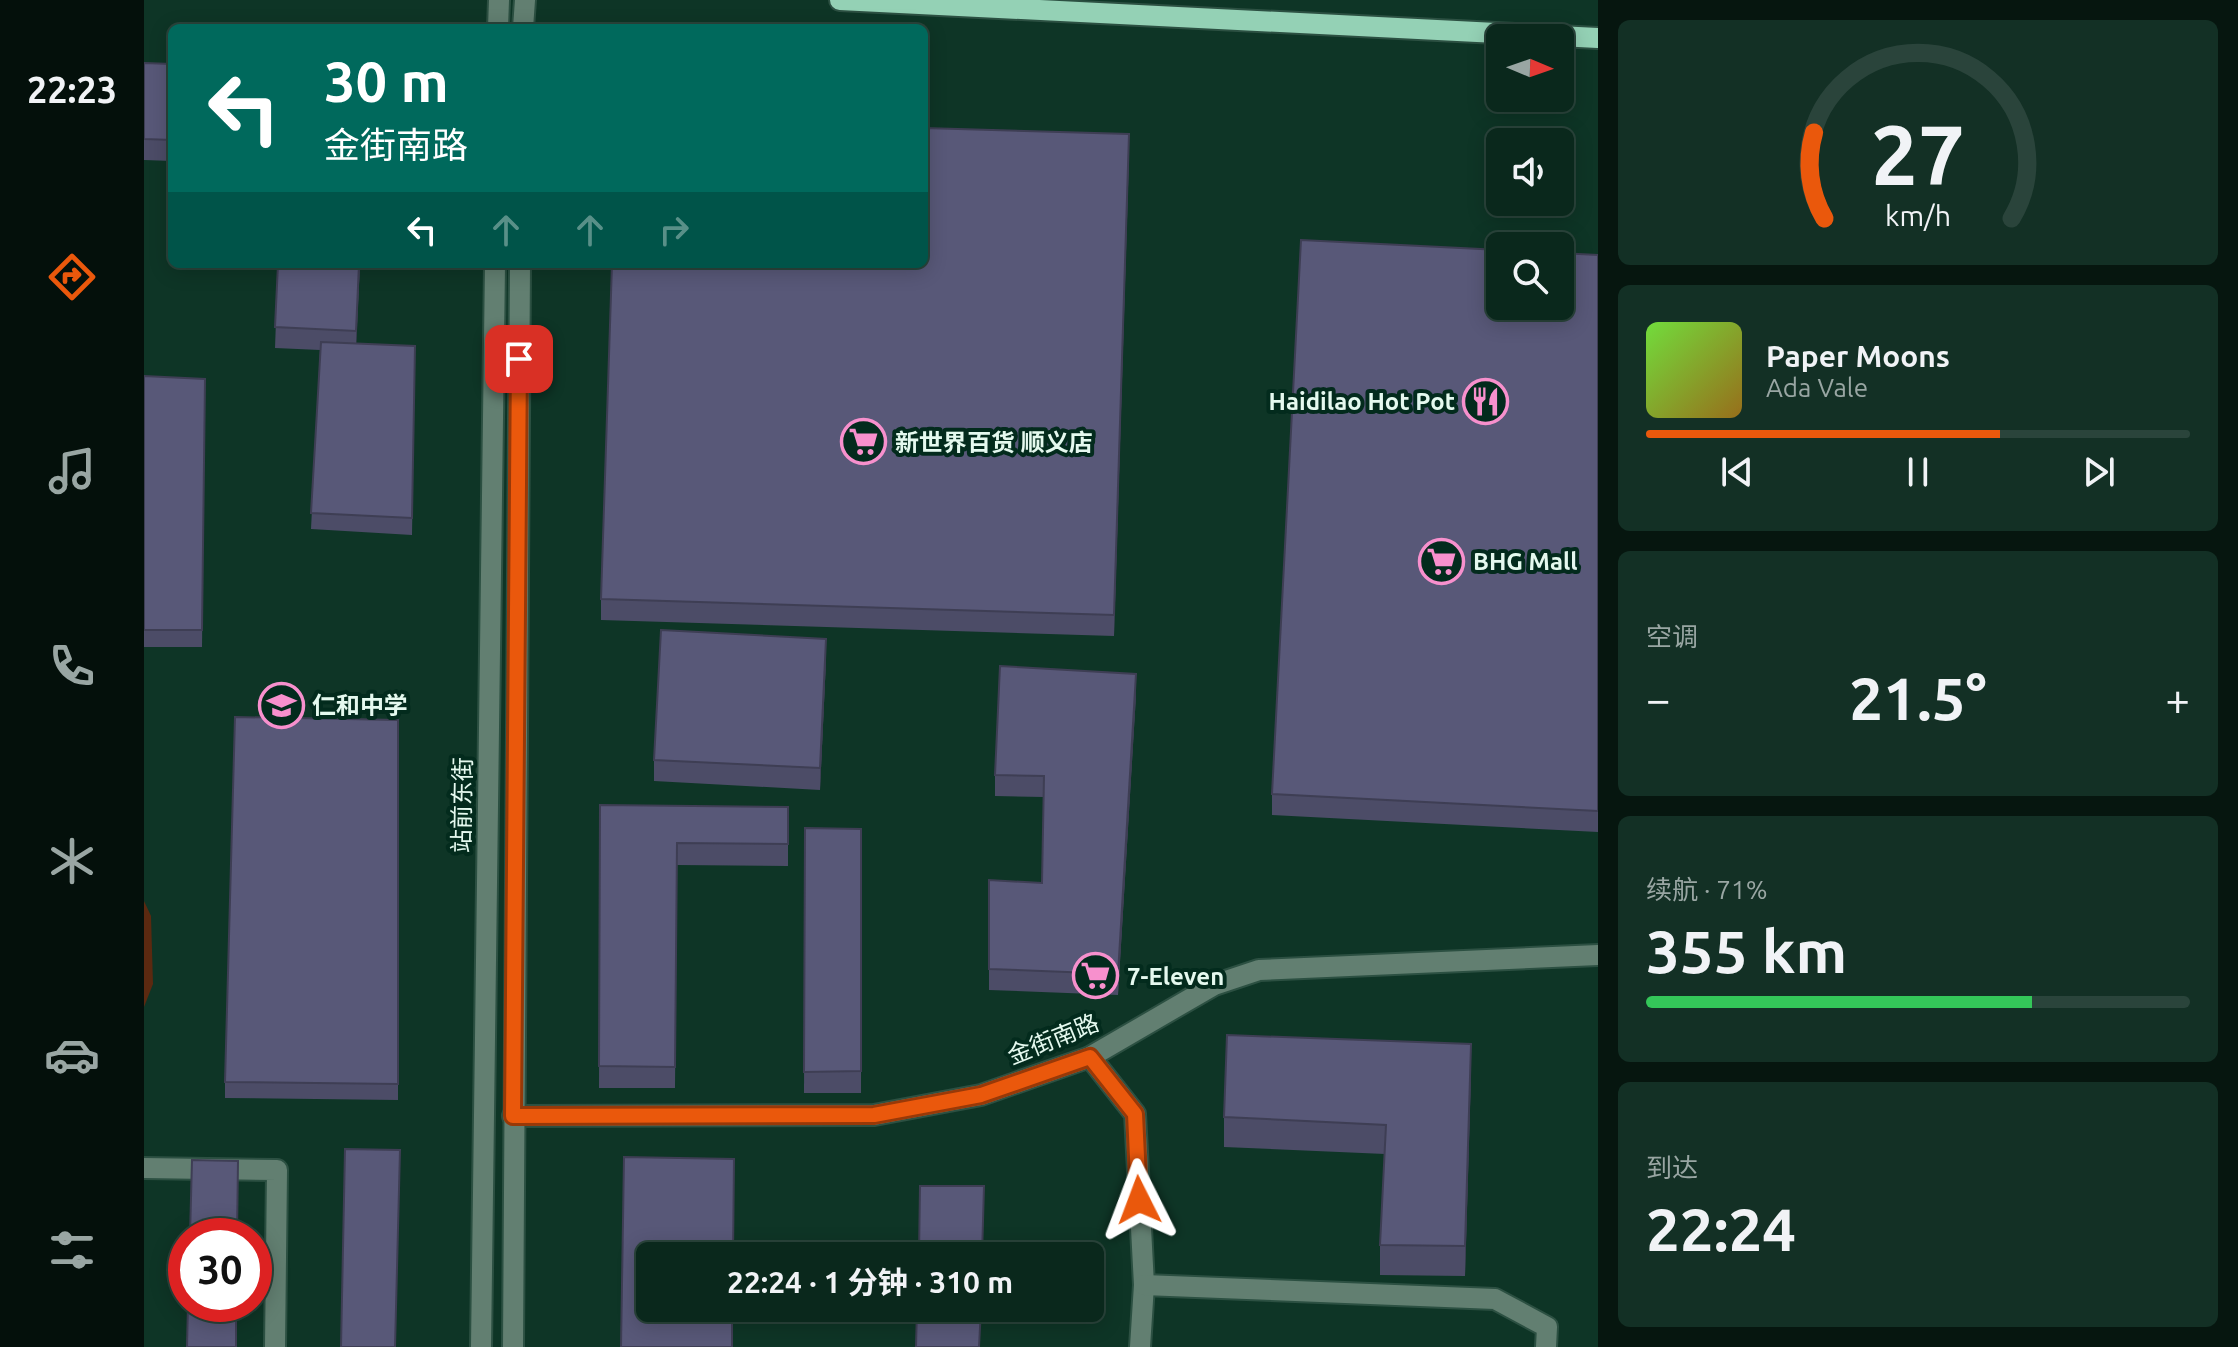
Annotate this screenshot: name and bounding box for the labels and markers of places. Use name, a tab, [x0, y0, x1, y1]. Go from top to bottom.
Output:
pin	[485, 325, 553, 393]
restaurant icon: Haidilao Hot Pot	[1462, 377, 1510, 425]
place label: Haidilao Hot Pot	[1269, 388, 1455, 415]
supermarket icon: 新世界百货 顺义店	[840, 418, 888, 466]
place label: 新世界百货 顺义店	[895, 429, 1093, 456]
supermarket icon: BHG Mall	[1418, 537, 1466, 585]
place label: BHG Mall	[1473, 548, 1578, 575]
school or university icon: 仁和中学	[257, 681, 305, 729]
place label: 仁和中学	[312, 692, 408, 719]
supermarket icon: 7-Eleven	[1072, 952, 1120, 1000]
place label: 7-Eleven	[1127, 963, 1224, 990]

